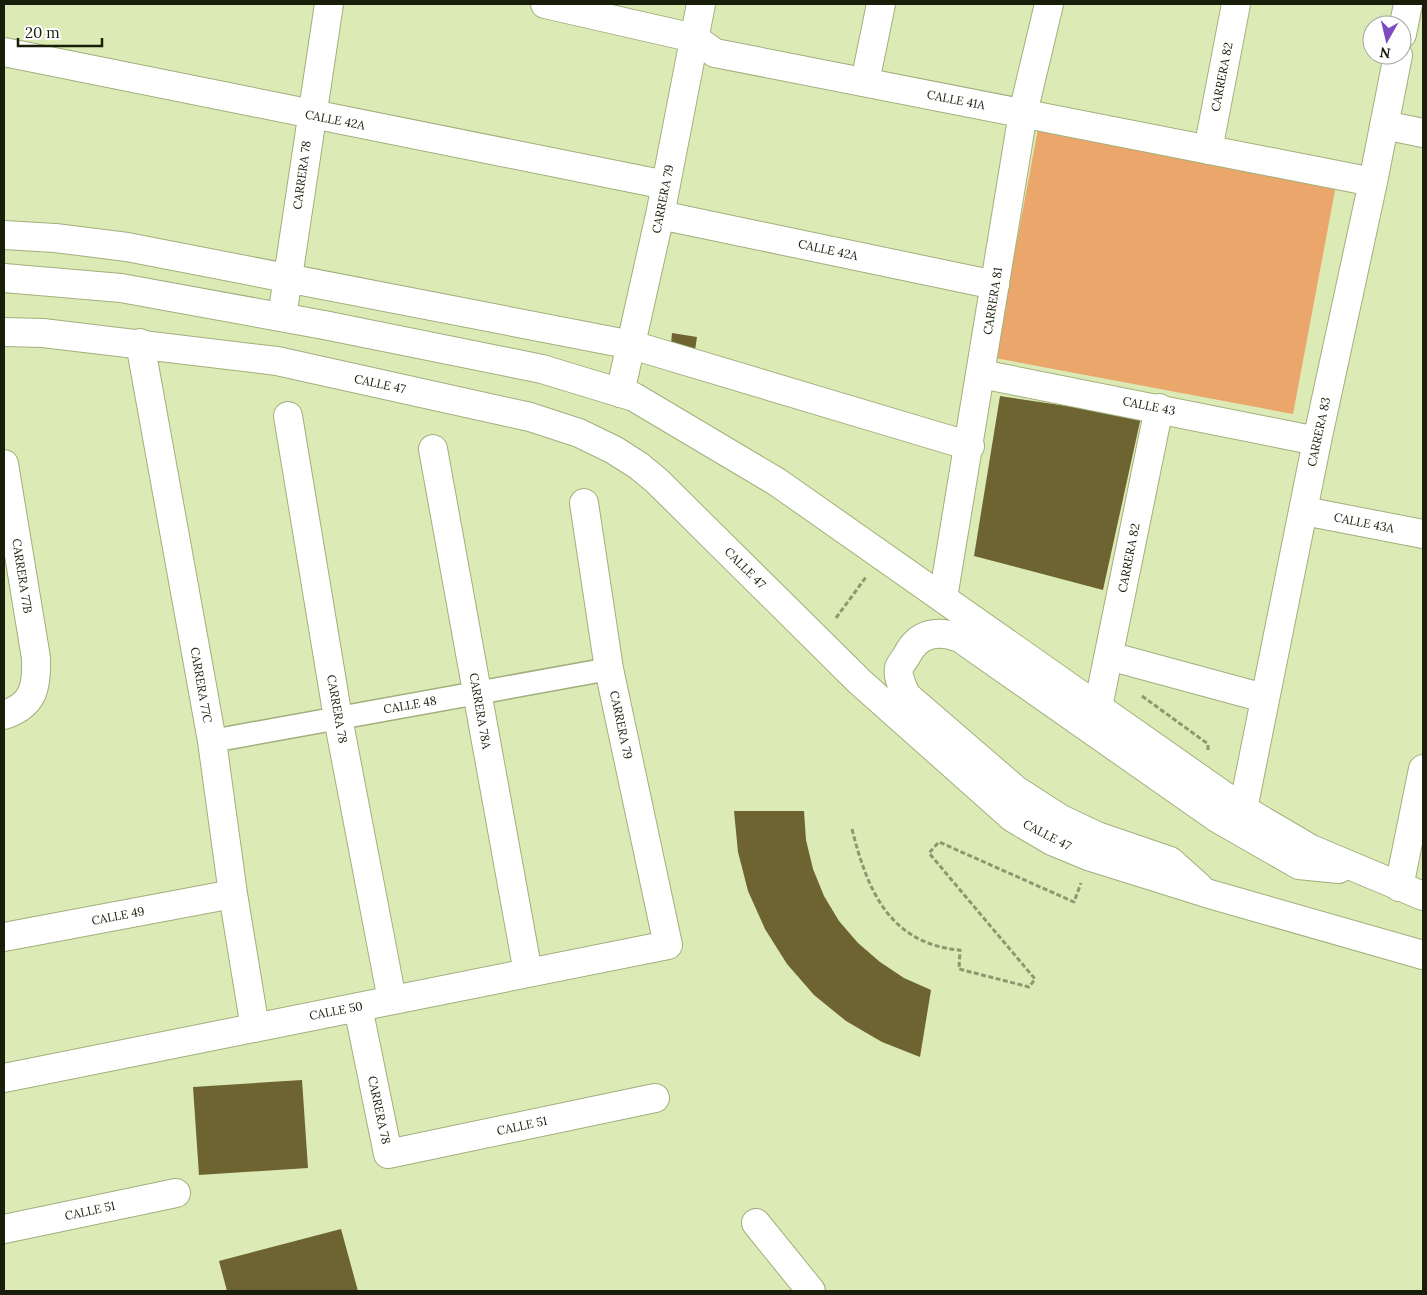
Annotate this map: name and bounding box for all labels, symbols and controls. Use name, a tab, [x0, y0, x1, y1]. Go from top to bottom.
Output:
scale bar	[18, 15, 101, 47]
north arrow	[1362, 15, 1412, 65]
text: 20 m	[25, 23, 60, 42]
street label: CARRERA 82	[1207, 41, 1236, 113]
text: N	[1378, 43, 1392, 63]
street label: CALLE 41A	[926, 87, 987, 113]
street label: CALLE 42A	[304, 106, 367, 133]
street label: CARRERA 78	[289, 139, 314, 210]
street label: CARRERA 79	[649, 163, 677, 234]
street label: CALLE 42A	[797, 236, 860, 263]
street label: CARRERA 81	[980, 266, 1005, 336]
street label: CALLE 47	[353, 371, 408, 396]
street label: CALLE 43	[1121, 393, 1177, 418]
street label: CARRERA 83	[1304, 396, 1333, 468]
street label: CALLE 43A	[1333, 509, 1396, 536]
street label: CARRERA 82	[1114, 522, 1143, 594]
street label: CARRERA 77B	[9, 537, 36, 614]
street label: CALLE 47	[722, 544, 769, 592]
street label: CARRERA 77C	[187, 646, 216, 725]
street label: CARRERA 78A	[466, 672, 495, 751]
street label: CARRERA 78	[324, 673, 351, 745]
street label: CARRERA 79	[607, 689, 636, 761]
street label: CALLE 48	[382, 692, 438, 717]
street label: CALLE 47	[1021, 816, 1074, 853]
street label: CALLE 49	[90, 903, 146, 928]
street label: CALLE 50	[308, 998, 364, 1023]
street label: CARRERA 78	[365, 1074, 394, 1146]
street label: CALLE 51	[495, 1113, 548, 1138]
street label: CALLE 51	[63, 1198, 116, 1223]

